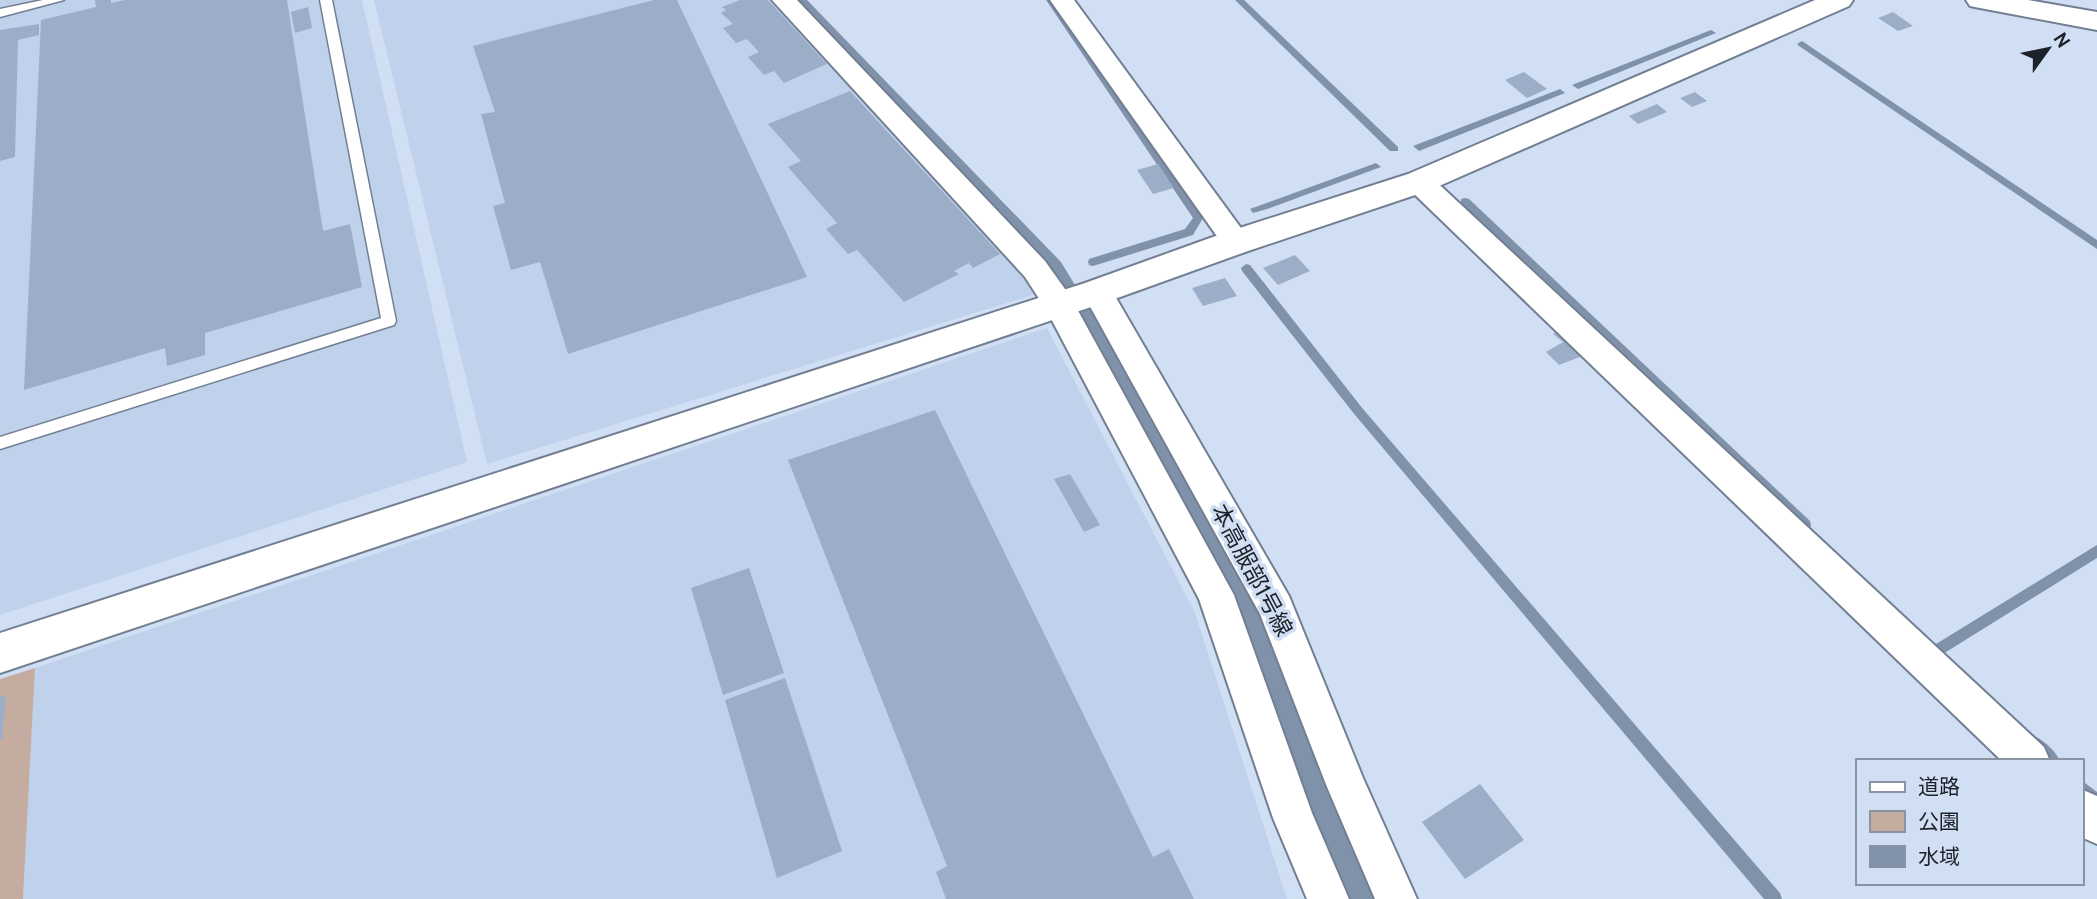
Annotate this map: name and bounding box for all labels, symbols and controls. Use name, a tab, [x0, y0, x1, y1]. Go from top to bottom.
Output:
north arrow	[2013, 14, 2083, 84]
text: N	[2049, 28, 2075, 52]
street label: 本高服部1号線	[1205, 499, 1299, 641]
legend	[1856, 759, 2083, 885]
text: 道路	[1918, 774, 1960, 799]
text: 公園	[1918, 809, 1960, 834]
text: 水域	[1918, 844, 1960, 869]

